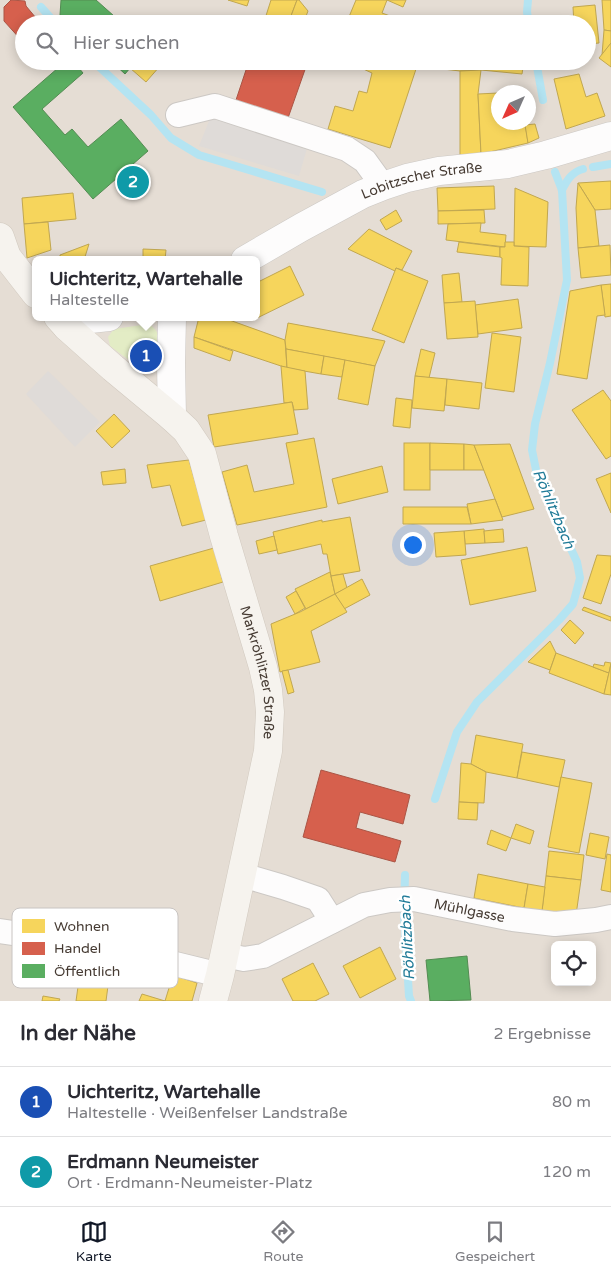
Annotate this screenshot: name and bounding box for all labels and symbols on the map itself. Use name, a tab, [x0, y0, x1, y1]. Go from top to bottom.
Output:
north arrow	[491, 85, 536, 130]
street label: Lobitzscher Straße	[359, 159, 483, 203]
pin: 2	[117, 163, 149, 201]
pin: 1	[130, 337, 162, 375]
water label: Röhlitzbach	[529, 467, 579, 552]
your location	[400, 532, 426, 558]
street label: Markröhlitzer Straße	[236, 604, 278, 740]
water label: Röhlitzbach	[396, 894, 418, 981]
street label: Mühlgasse	[432, 895, 507, 926]
legend	[12, 908, 178, 988]
text: Wohnen	[54, 918, 110, 935]
text: Handel	[54, 940, 101, 957]
text: Öffentlich	[54, 963, 120, 980]

